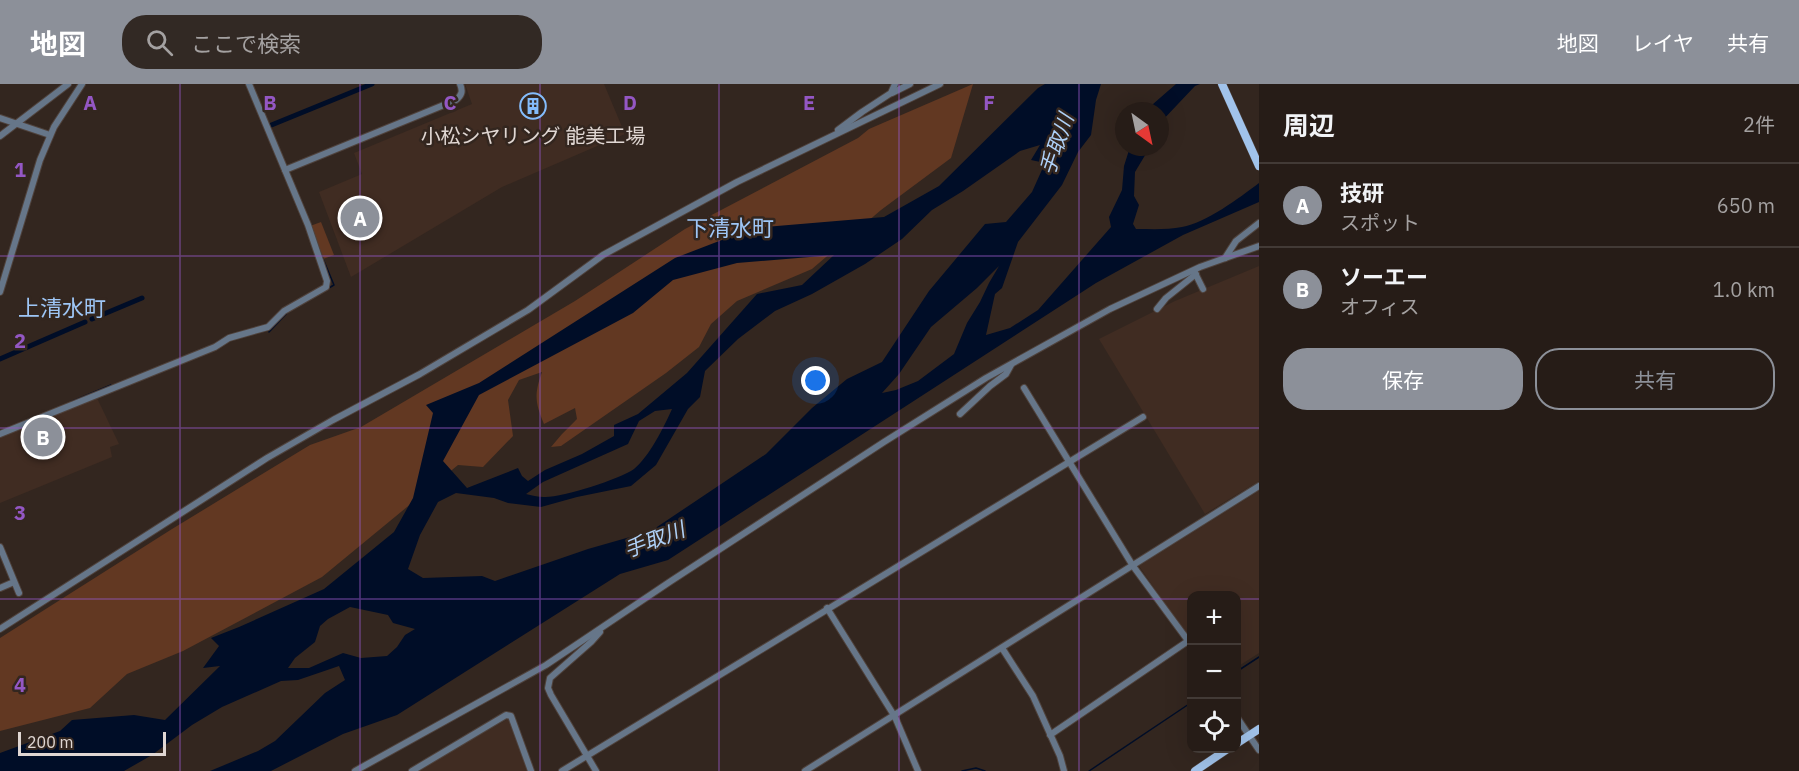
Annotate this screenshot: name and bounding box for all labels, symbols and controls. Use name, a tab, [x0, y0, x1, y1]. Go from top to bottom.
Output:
search box	[122, 15, 542, 69]
text: 地図	[30, 25, 86, 62]
icon: search	[143, 26, 176, 59]
text: ここで検索	[191, 29, 301, 58]
text: 地図	[1557, 29, 1599, 57]
text: レイヤ	[1632, 29, 1694, 57]
text: 共有	[1727, 29, 1769, 57]
text: A	[83, 89, 97, 116]
text: B	[263, 89, 277, 116]
text: C	[443, 89, 457, 116]
text: D	[623, 89, 637, 116]
text: E	[803, 89, 815, 116]
text: F	[983, 89, 995, 116]
building icon: 小松シヤリング 能美工場	[518, 91, 548, 121]
north arrow	[1115, 102, 1169, 156]
water label: 手取川	[1033, 108, 1080, 178]
text: 周辺	[1283, 108, 1335, 142]
text: 2件	[1743, 111, 1775, 138]
place label: 小松シヤリング 能美工場	[421, 122, 645, 149]
text: 1	[14, 156, 26, 183]
text: 技研	[1340, 178, 1384, 207]
text: A	[1296, 192, 1309, 219]
text: 650 m	[1717, 192, 1775, 219]
pin: A	[340, 196, 380, 240]
text: スポット	[1340, 209, 1420, 236]
district label: 下清水町	[686, 213, 774, 242]
text: ソーエー	[1340, 262, 1428, 291]
text: B	[1296, 276, 1309, 303]
text: 1.0 km	[1713, 276, 1775, 303]
district label: 上清水町	[18, 293, 106, 322]
text: オフィス	[1340, 293, 1420, 320]
text: 2	[14, 327, 26, 354]
button: 保存	[1283, 348, 1523, 410]
button: 共有	[1535, 348, 1775, 410]
your location	[801, 366, 830, 395]
pin: B	[24, 414, 63, 460]
text: 3	[14, 499, 26, 526]
water label: 手取川	[620, 514, 690, 563]
map controls	[1187, 591, 1241, 753]
button: +	[1187, 591, 1241, 645]
button: −	[1187, 645, 1241, 699]
text: 4	[14, 671, 26, 698]
button: locate	[1187, 699, 1241, 753]
scale bar	[18, 729, 166, 756]
text: 200 m	[27, 732, 74, 752]

